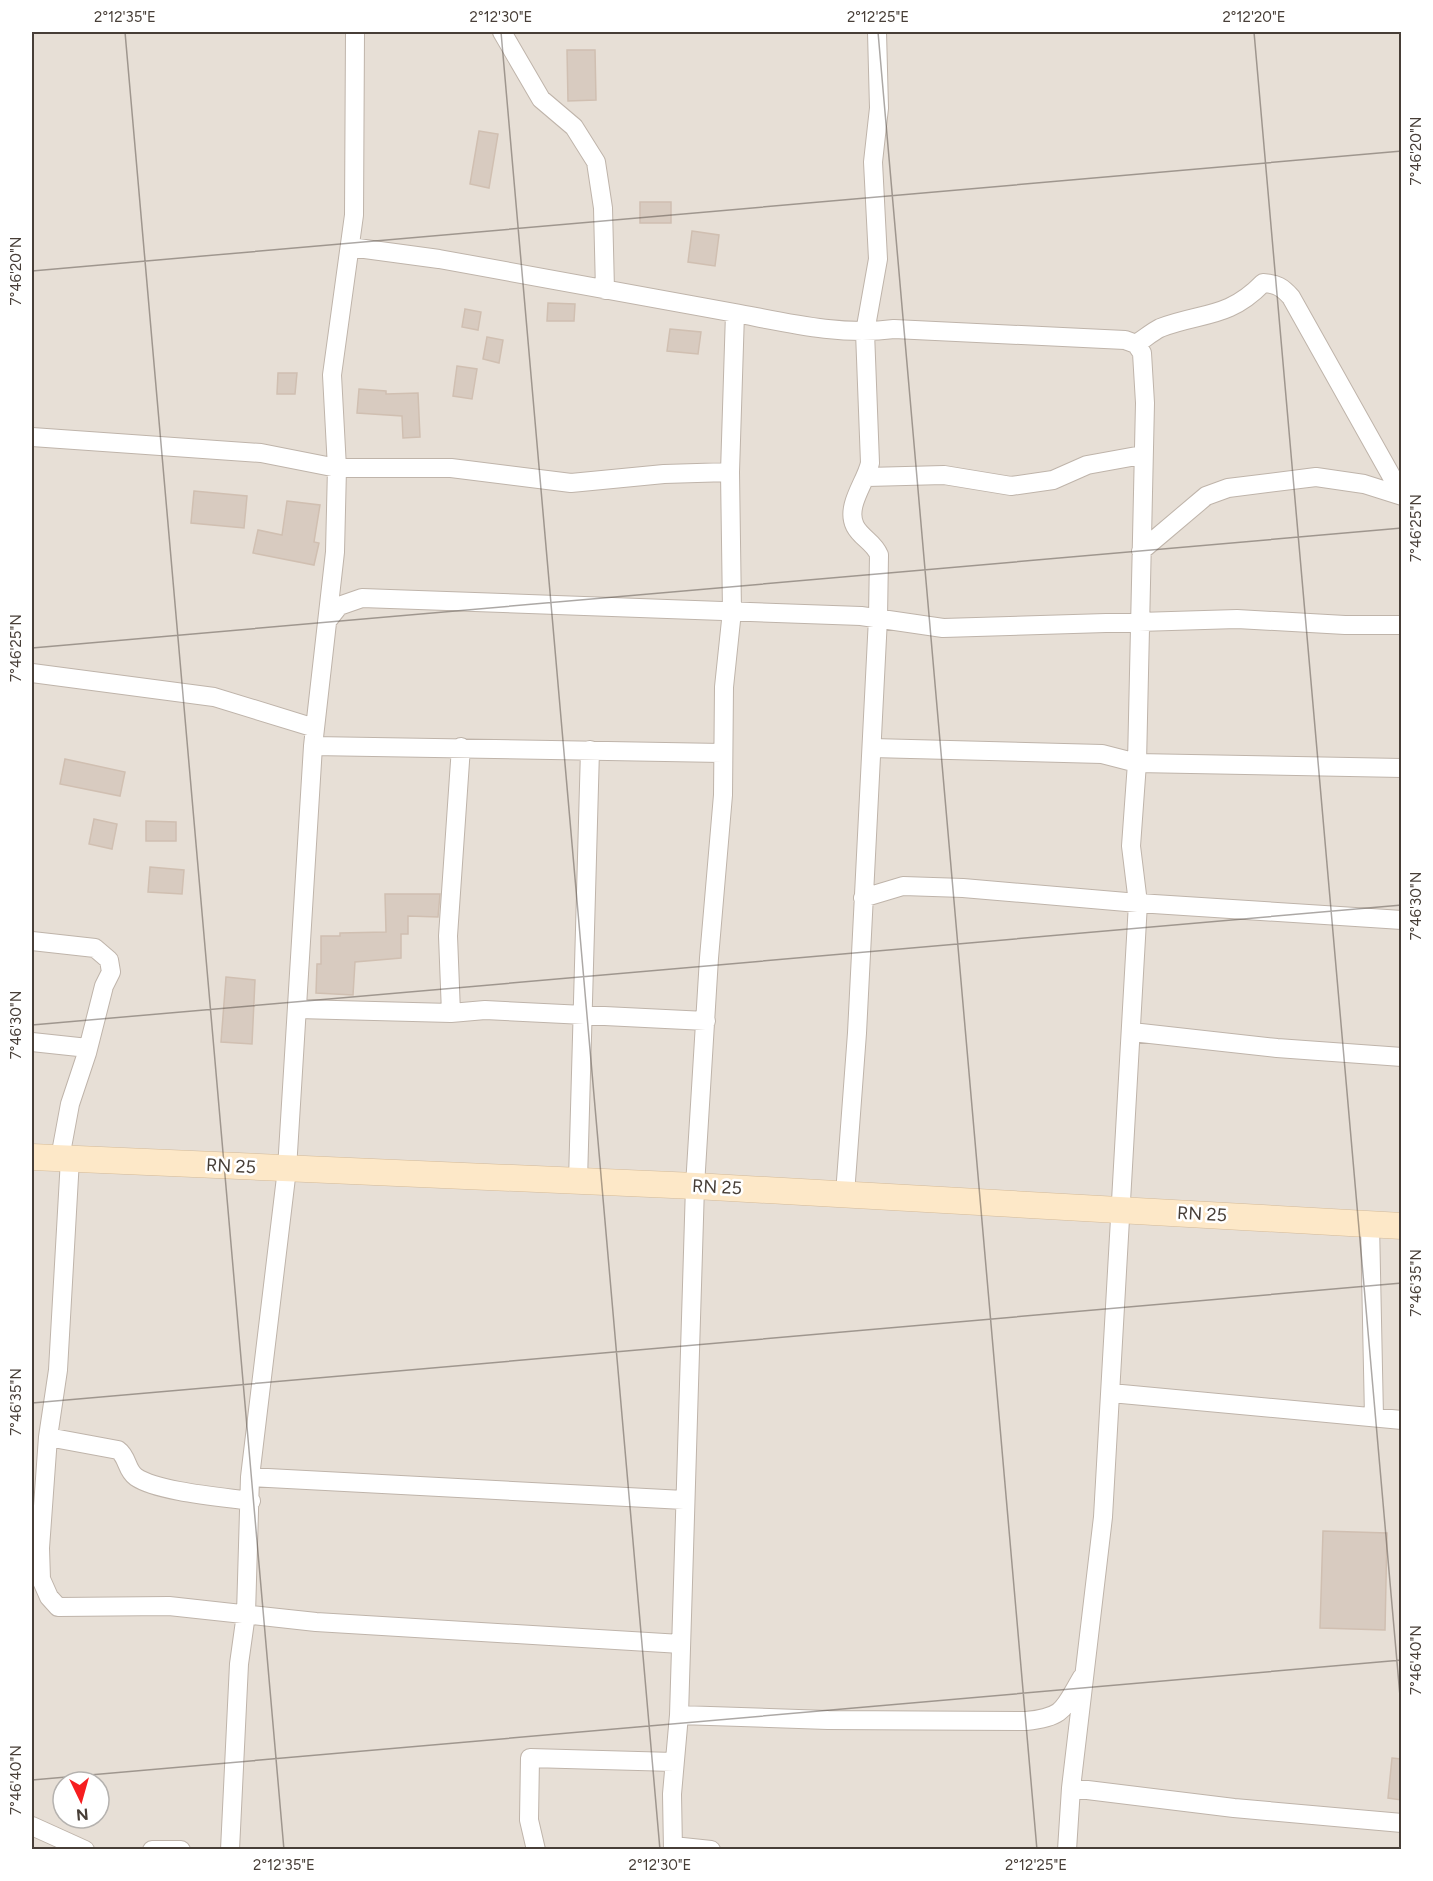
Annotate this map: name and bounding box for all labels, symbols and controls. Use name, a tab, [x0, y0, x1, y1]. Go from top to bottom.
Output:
text: 2°12'35"E	[94, 8, 156, 26]
text: 2°12'30"E	[470, 8, 532, 26]
text: 2°12'25"E	[847, 8, 909, 26]
text: 2°12'20"E	[1222, 8, 1286, 26]
text: 7°46'20"N	[1407, 117, 1425, 185]
text: 7°46'20"N	[7, 237, 25, 305]
text: 7°46'25"N	[1407, 494, 1425, 562]
text: 7°46'25"N	[7, 614, 25, 682]
text: 7°46'30"N	[1407, 872, 1425, 940]
text: 7°46'30"N	[7, 991, 25, 1059]
street label: RN 25	[205, 1154, 257, 1178]
street label: RN 25	[691, 1175, 743, 1199]
street label: RN 25	[1176, 1202, 1228, 1226]
text: 7°46'35"N	[1407, 1249, 1425, 1317]
text: 7°46'35"N	[7, 1368, 25, 1436]
text: 7°46'40"N	[1407, 1625, 1425, 1695]
text: 7°46'40"N	[7, 1745, 25, 1815]
north arrow	[51, 1770, 111, 1830]
text: N	[75, 1804, 89, 1824]
text: 2°12'35"E	[253, 1856, 315, 1874]
text: 2°12'30"E	[629, 1856, 691, 1874]
text: 2°12'25"E	[1005, 1856, 1067, 1874]

